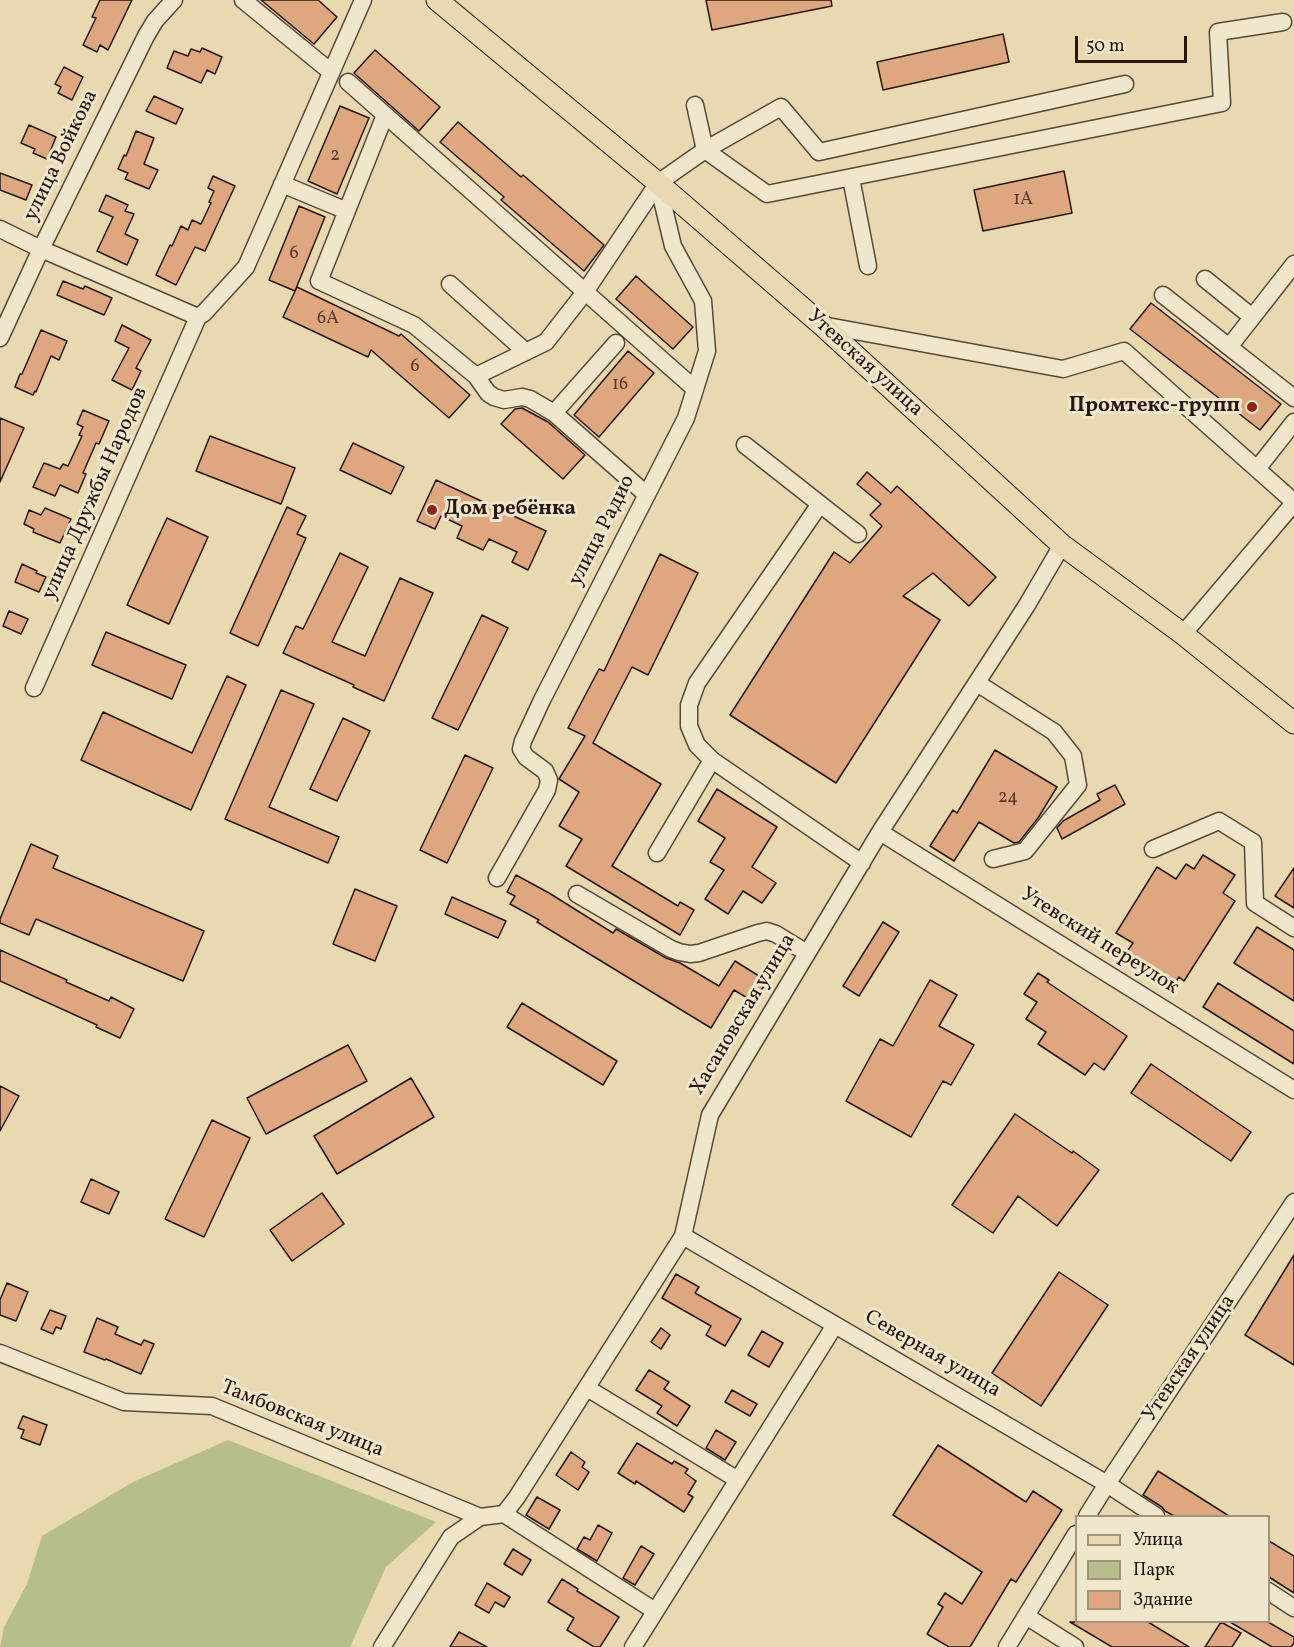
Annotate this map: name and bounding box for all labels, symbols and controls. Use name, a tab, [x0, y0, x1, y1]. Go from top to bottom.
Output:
scale bar	[1078, 24, 1190, 62]
text: 50 m	[1086, 34, 1125, 59]
street label: улица Войкова	[19, 86, 105, 226]
house number: 2	[330, 146, 340, 168]
house number: 1А	[1013, 190, 1033, 212]
house number: 6	[289, 244, 299, 266]
street label: Утевская улица	[801, 305, 927, 423]
house number: 6А	[317, 309, 339, 331]
house number: 6	[410, 357, 420, 379]
house number: 16	[612, 375, 628, 397]
street label: улица Дружбы Народов	[38, 384, 154, 604]
place label: Промтекс-групп	[1069, 394, 1240, 420]
marker: Промтекс-групп	[1245, 400, 1259, 414]
street label: улица Радио	[564, 471, 642, 591]
place label: Дом ребёнка	[444, 497, 576, 523]
marker: Дом ребёнка	[425, 503, 439, 517]
house number: 24	[998, 788, 1018, 810]
street label: Утевский переулок	[1015, 883, 1183, 1001]
street label: Хасановская улица	[686, 930, 802, 1100]
street label: Утевская улица	[1138, 1291, 1242, 1427]
street label: Северная улица	[859, 1306, 1005, 1404]
street label: Тамбовская улица	[217, 1376, 387, 1464]
legend	[1075, 1515, 1270, 1623]
text: Улица	[1133, 1528, 1183, 1553]
text: Парк	[1133, 1558, 1175, 1583]
text: Здание	[1133, 1588, 1193, 1613]

